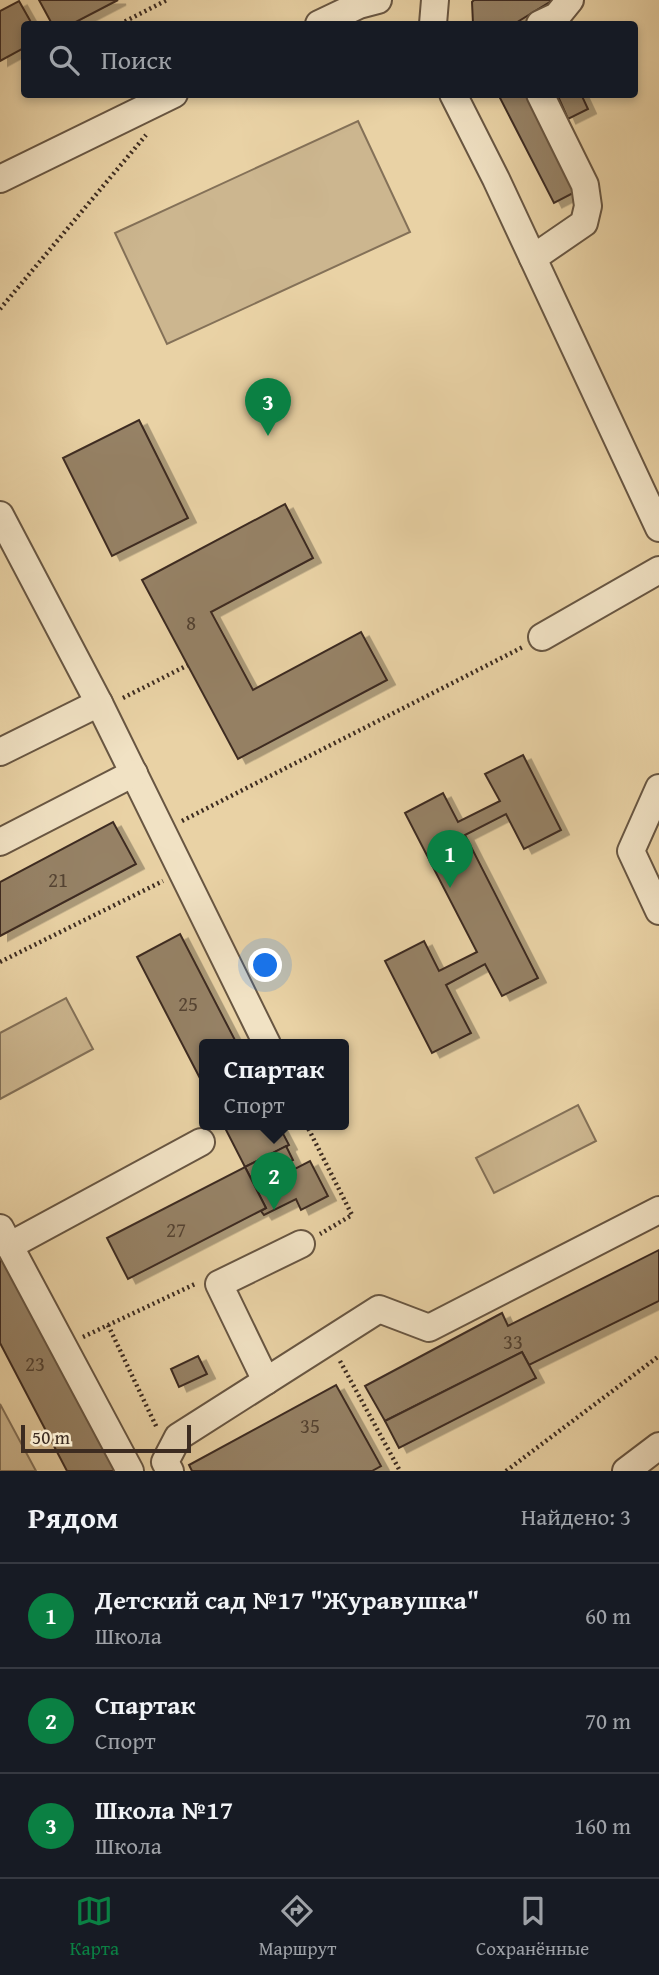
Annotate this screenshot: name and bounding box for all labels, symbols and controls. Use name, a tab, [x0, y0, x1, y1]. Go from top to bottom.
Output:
search box	[21, 21, 638, 98]
text: Поиск	[101, 40, 172, 79]
icon: search	[45, 41, 83, 79]
pin: 3	[245, 378, 291, 436]
house number: 8	[186, 607, 196, 638]
pin: 1	[427, 830, 473, 888]
house number: 21	[48, 864, 68, 895]
your location	[248, 948, 282, 982]
house number: 25	[178, 988, 198, 1019]
popup	[199, 1039, 349, 1130]
text: Спартак	[224, 1049, 324, 1088]
text: Спорт	[224, 1088, 285, 1121]
pin: 2	[251, 1152, 297, 1210]
house number: 27	[166, 1214, 186, 1245]
house number: 33	[503, 1326, 523, 1357]
house number: 23	[25, 1348, 45, 1379]
house number: 35	[300, 1410, 320, 1441]
scale bar	[21, 1422, 191, 1454]
text: 50 m	[32, 1423, 70, 1451]
text: Рядом	[28, 1495, 119, 1539]
text: Найдено: 3	[521, 1500, 631, 1533]
text: Детский сад №17 "Журавушка"	[95, 1580, 479, 1619]
text: 1	[45, 1599, 57, 1632]
text: 60 m	[585, 1599, 631, 1632]
text: Школа	[95, 1619, 162, 1652]
text: Спартак	[95, 1685, 195, 1724]
text: 2	[45, 1704, 57, 1737]
text: 70 m	[585, 1704, 631, 1737]
text: Спорт	[95, 1724, 156, 1757]
text: Школа №17	[95, 1790, 233, 1829]
text: 3	[45, 1809, 57, 1842]
text: 160 m	[574, 1809, 631, 1842]
text: Школа	[95, 1829, 162, 1862]
tab: Карта	[70, 1892, 119, 1962]
tab: Маршрут	[259, 1892, 336, 1962]
tab: Сохранённые	[476, 1892, 589, 1962]

